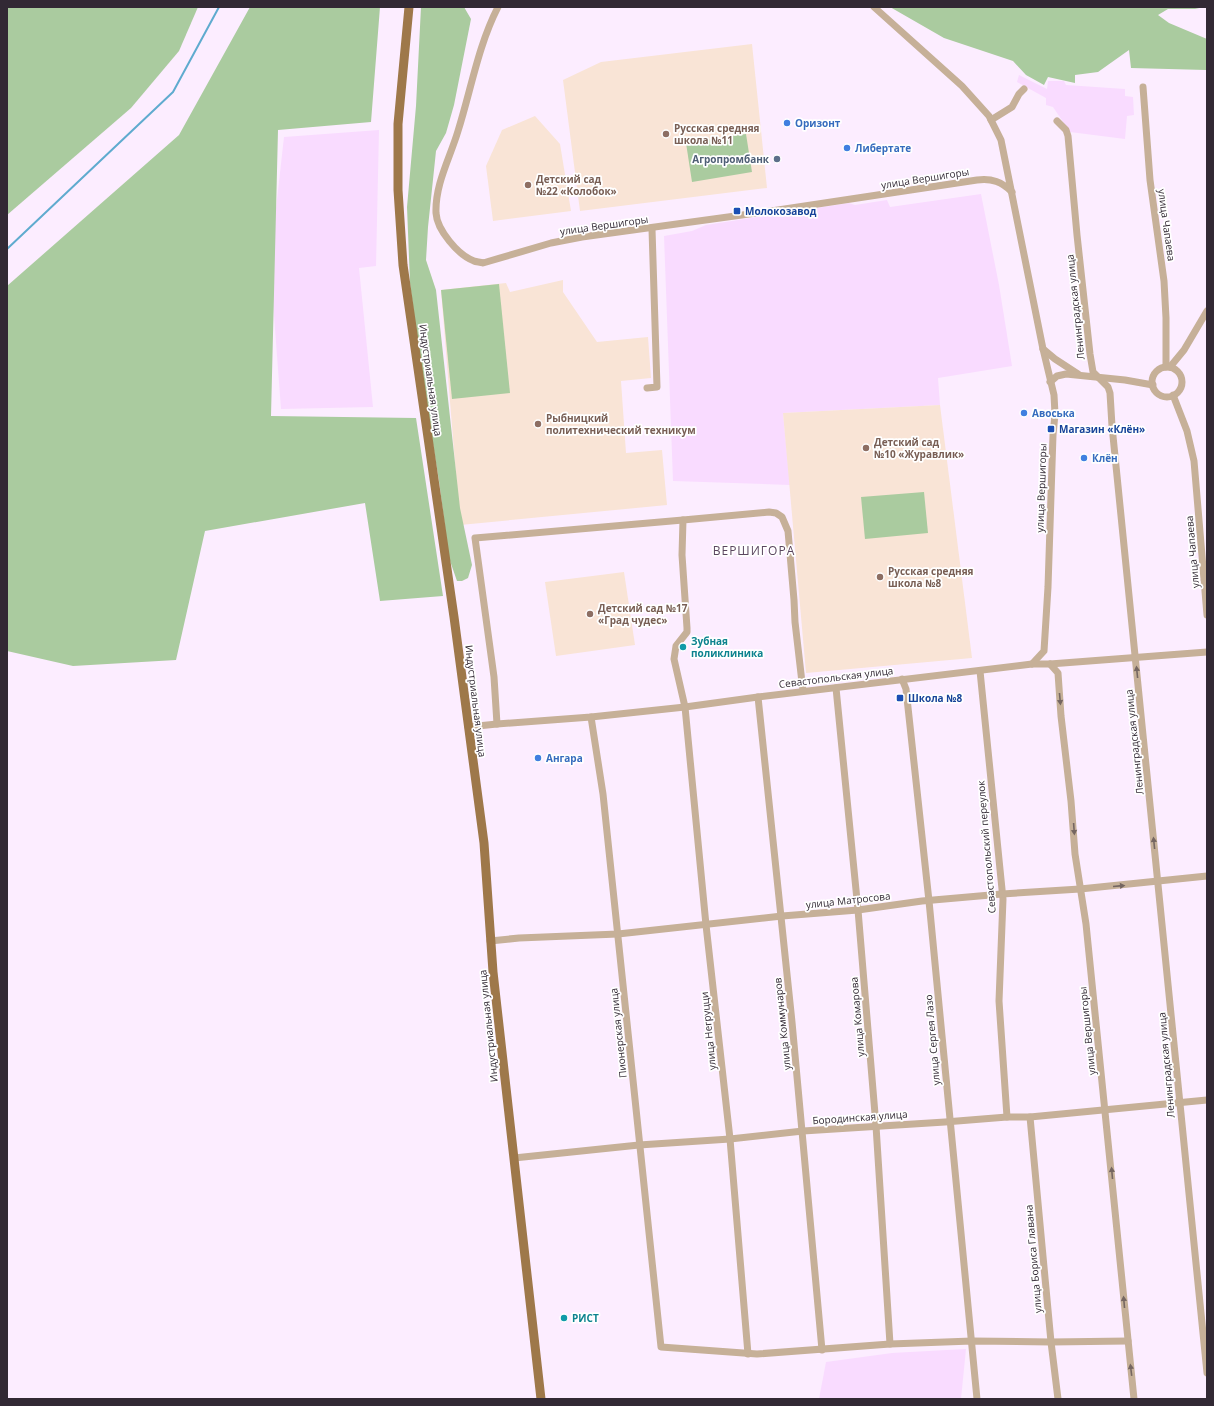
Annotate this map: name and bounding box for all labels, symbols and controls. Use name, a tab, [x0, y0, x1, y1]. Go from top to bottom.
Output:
place label: Оризонт	[795, 116, 841, 130]
marker: Оризонт	[782, 118, 792, 128]
place label: Русская средняя школа №11	[674, 121, 760, 147]
marker: Русская средняя школа №11	[661, 129, 671, 139]
place label: Либертате	[855, 141, 911, 155]
marker: Либертате	[842, 143, 852, 153]
place label: Агропромбанк	[692, 152, 770, 166]
marker: Агропромбанк	[772, 154, 782, 164]
street label: улица Вершигоры	[880, 164, 970, 192]
place label: Детский сад №22 «Колобок»	[536, 172, 617, 198]
marker: Детский сад №22 «Колобок»	[523, 180, 533, 190]
street label: улица Чапаева	[1155, 188, 1179, 262]
place label: Молокозавод	[745, 204, 817, 218]
marker: Молокозавод	[732, 206, 742, 216]
street label: улица Вершигоры	[559, 212, 649, 238]
street label: Ленинградская улица	[1063, 254, 1087, 360]
street label: Индустриальная улица	[416, 323, 446, 437]
place label: Авоська	[1032, 406, 1075, 420]
marker: Авоська	[1019, 408, 1029, 418]
place label: Рыбницкий политехнический техникум	[546, 411, 696, 437]
marker: Рыбницкий политехнический техникум	[533, 419, 543, 429]
place label: Магазин «Клён»	[1059, 422, 1145, 436]
marker: Магазин «Клён»	[1046, 424, 1056, 434]
place label: Детский сад №10 «Журавлик»	[874, 435, 964, 461]
marker: Детский сад №10 «Журавлик»	[861, 443, 871, 453]
street label: улица Вершигоры	[1032, 443, 1050, 533]
place label: Клён	[1092, 451, 1118, 465]
marker: Клён	[1079, 453, 1089, 463]
street label: улица Чапаева	[1182, 515, 1202, 589]
district label: ВЕРШИГОРА	[713, 542, 795, 559]
place label: Русская средняя школа №8	[888, 564, 974, 590]
marker: Русская средняя школа №8	[875, 572, 885, 582]
place label: Детский сад №17 «Град чудес»	[598, 601, 688, 627]
marker: Детский сад №17 «Град чудес»	[585, 609, 595, 619]
place label: Зубная поликлиника	[691, 634, 763, 660]
marker: Зубная поликлиника	[678, 642, 688, 652]
street label: Индустриальная улица	[462, 644, 490, 758]
street label: Севастопольская улица	[778, 663, 894, 691]
one-way arrow	[1133, 666, 1140, 678]
street label: Ленинградская улица	[1122, 689, 1146, 795]
place label: Школа №8	[908, 691, 963, 705]
marker: Школа №8	[895, 693, 905, 703]
one-way arrow	[1057, 693, 1064, 705]
place label: Ангара	[546, 751, 583, 765]
marker: Ангара	[533, 753, 543, 763]
street label: Севастопольский переулок	[973, 779, 999, 914]
one-way arrow	[1070, 823, 1077, 835]
one-way arrow	[1151, 837, 1158, 849]
one-way arrow	[1113, 882, 1125, 889]
street label: улица Матросова	[805, 889, 891, 911]
street label: Индустриальная улица	[475, 969, 501, 1083]
street label: улица Коммунаров	[770, 977, 794, 1071]
street label: улица Комарова	[847, 977, 867, 1057]
street label: улица Вершигоры	[1075, 986, 1099, 1076]
street label: Пионерская улица	[606, 987, 630, 1079]
street label: улица Негруцци	[697, 991, 719, 1071]
street label: улица Сергея Лазо	[921, 994, 943, 1086]
street label: Ленинградская улица	[1154, 1012, 1178, 1118]
street label: Бородинская улица	[812, 1107, 908, 1127]
one-way arrow	[1108, 1167, 1115, 1179]
street label: улица Бориса Главана	[1021, 1204, 1045, 1314]
one-way arrow	[1121, 1296, 1127, 1308]
place label: РИСТ	[572, 1311, 599, 1325]
marker: РИСТ	[559, 1313, 569, 1323]
one-way arrow	[1128, 1364, 1134, 1376]

